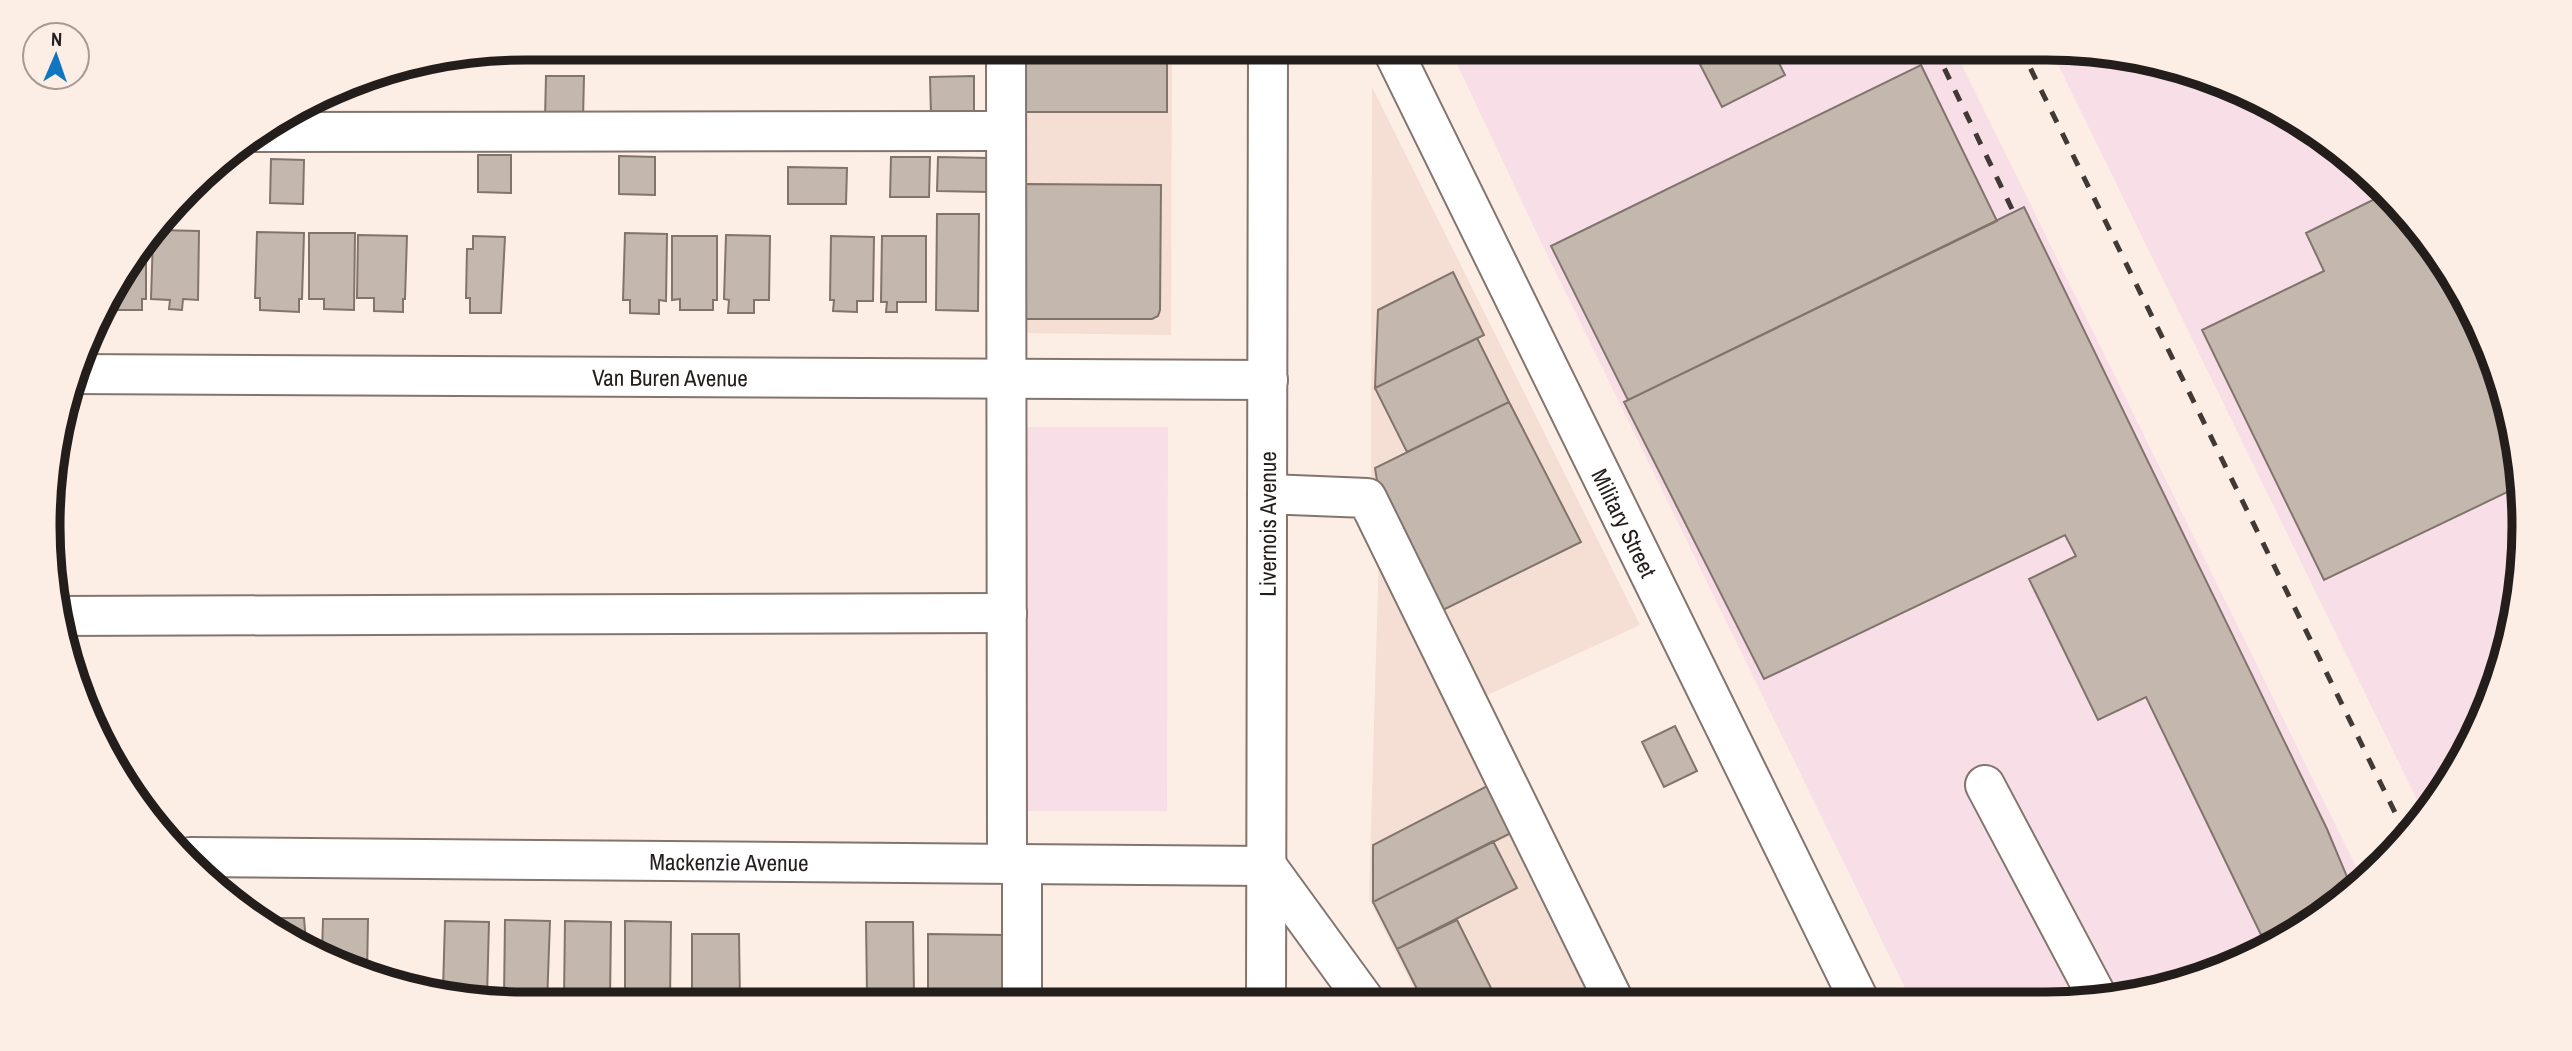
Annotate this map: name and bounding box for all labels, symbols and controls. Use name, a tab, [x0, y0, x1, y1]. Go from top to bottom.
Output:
north arrow	[21, 21, 91, 91]
text: N	[51, 26, 63, 52]
street label: Van Buren Avenue	[592, 361, 748, 393]
street label: Livernois Avenue	[1251, 451, 1283, 597]
street label: Military Street	[1585, 463, 1664, 582]
street label: Mackenzie Avenue	[649, 845, 809, 878]

